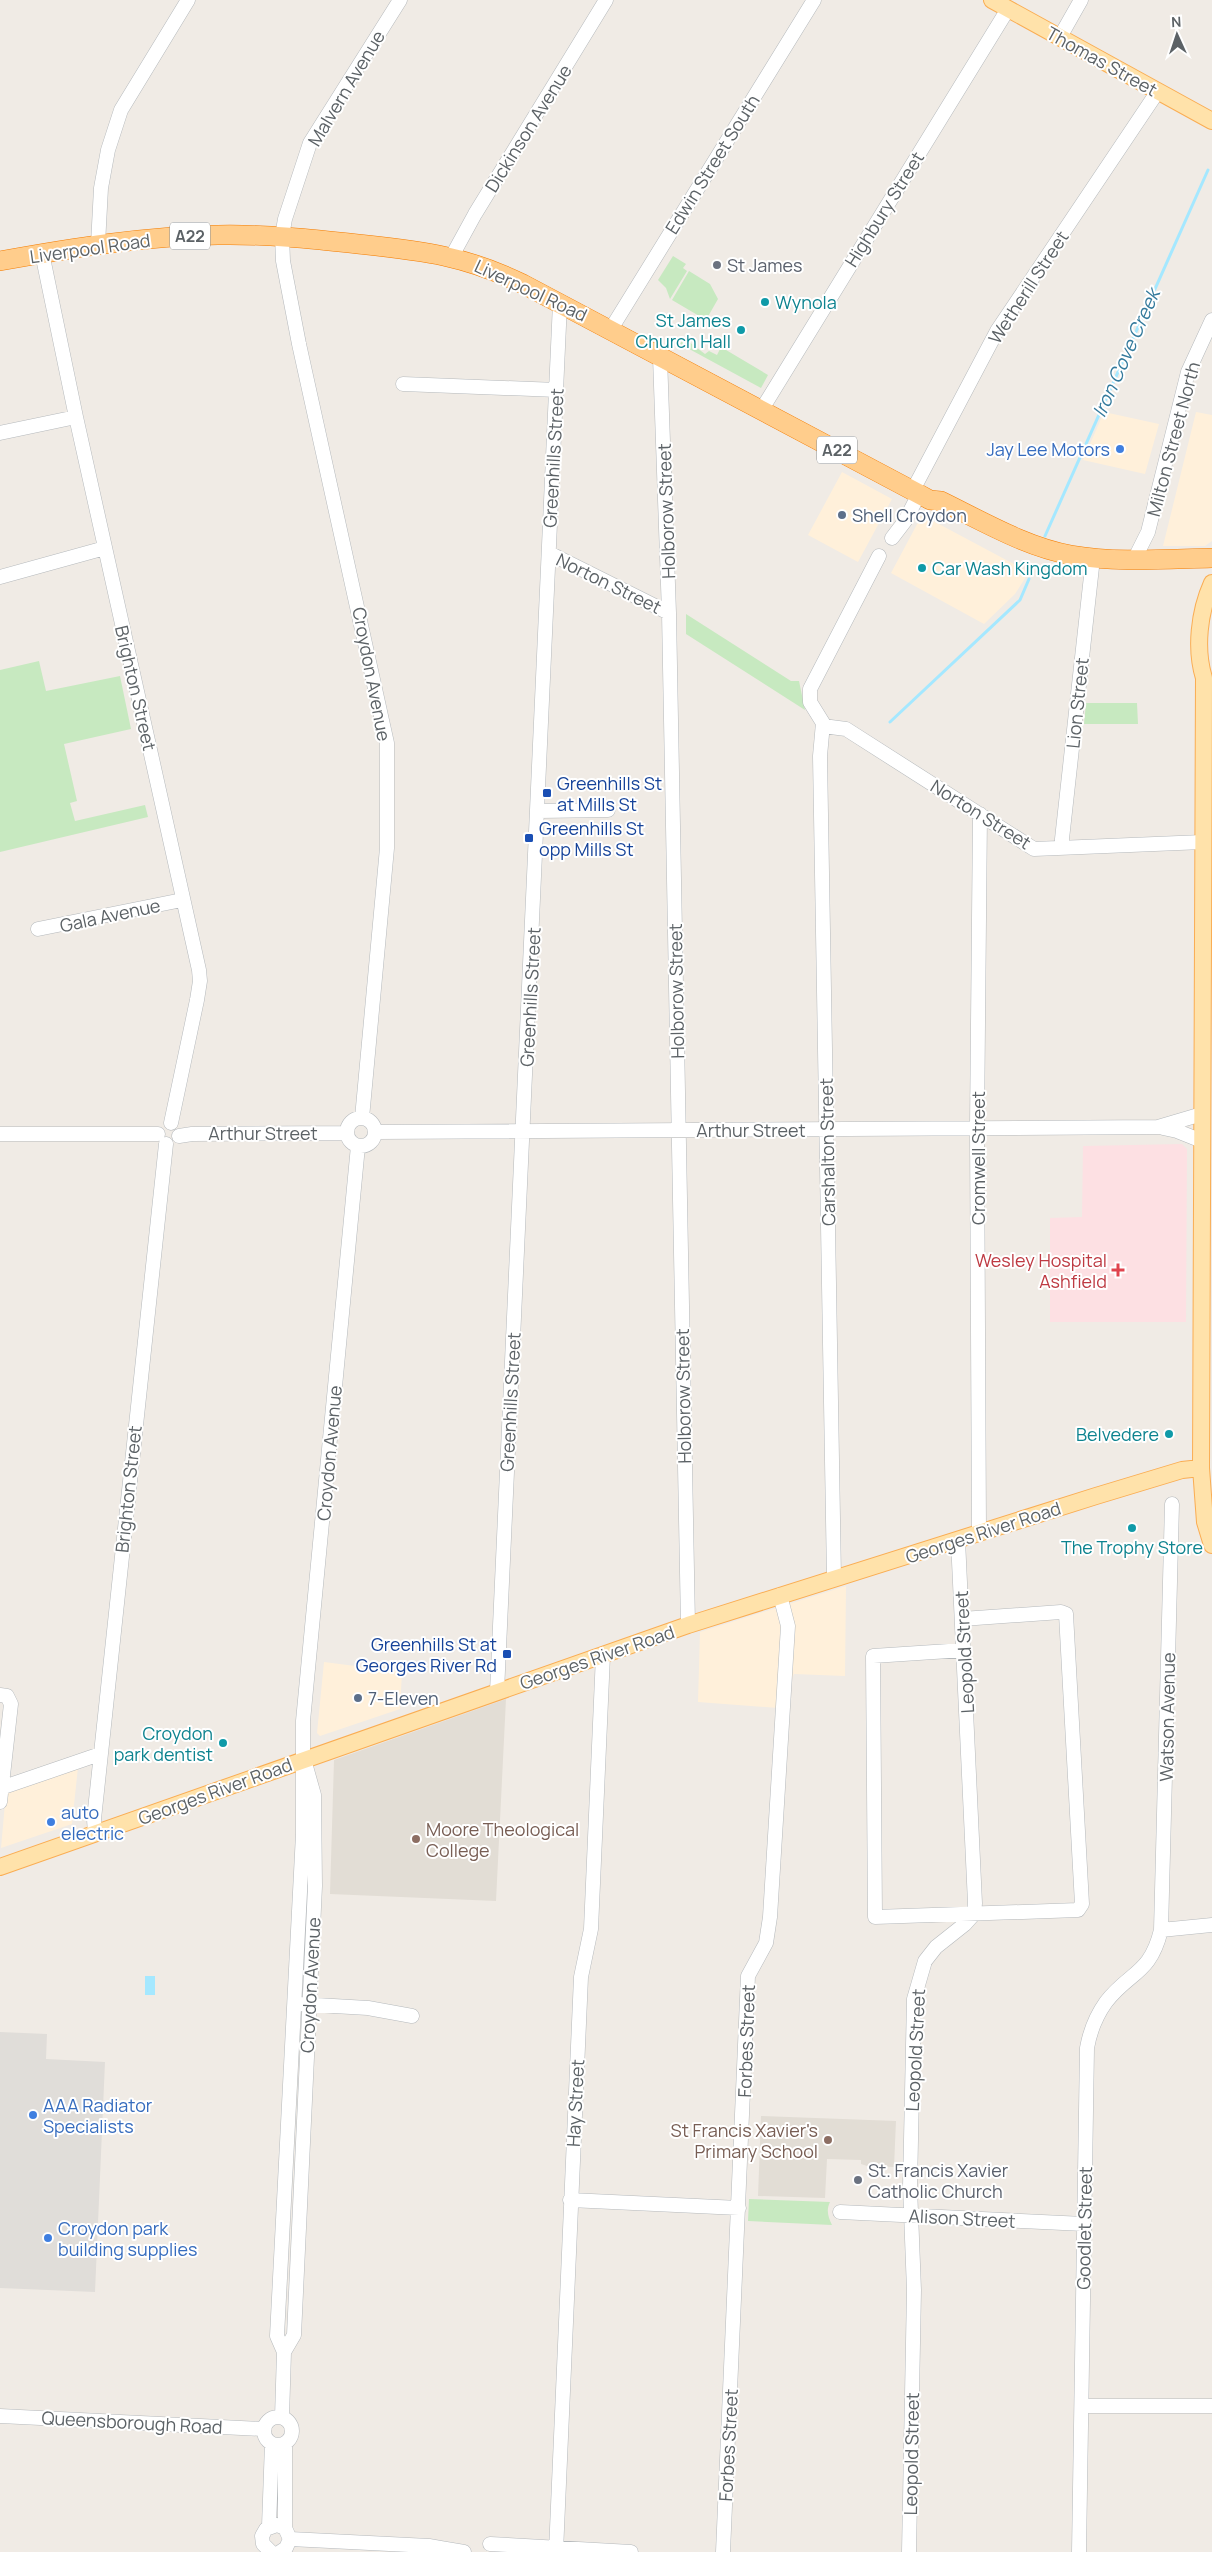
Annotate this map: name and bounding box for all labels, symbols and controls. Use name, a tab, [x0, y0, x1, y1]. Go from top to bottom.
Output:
north arrow	[1152, 10, 1202, 60]
text: N	[1171, 12, 1182, 31]
street label: Thomas Street	[1042, 21, 1162, 101]
street label: Malvern Avenue	[302, 26, 390, 150]
street label: Dickinson Avenue	[479, 60, 577, 196]
street label: Edwin Street South	[659, 90, 765, 238]
street label: Highbury Street	[839, 147, 929, 271]
road number: A22	[170, 222, 210, 250]
street label: Wetherill Street	[982, 226, 1074, 348]
street label: Liverpool Road	[28, 228, 152, 268]
street label: Liverpool Road	[471, 253, 591, 327]
place label: St James	[727, 253, 802, 277]
marker: St James	[711, 259, 723, 271]
water label: Iron Cove Creek	[1086, 282, 1167, 421]
place label: Wynola	[775, 290, 837, 314]
marker: Wynola	[759, 296, 771, 308]
place label: St James Church Hall	[635, 308, 731, 353]
marker: St James Church Hall	[735, 324, 747, 336]
street label: Milton Street North	[1141, 359, 1205, 519]
street label: Greenhills Street	[537, 388, 569, 528]
road number: A22	[817, 436, 857, 464]
place label: Jay Lee Motors	[986, 437, 1110, 461]
street label: Holborow Street	[652, 443, 680, 579]
marker: Jay Lee Motors	[1114, 443, 1126, 455]
place label: Shell Croydon	[852, 503, 967, 527]
marker: Shell Croydon	[836, 509, 848, 521]
street label: Norton Street	[552, 547, 666, 619]
place label: Car Wash Kingdom	[932, 556, 1088, 580]
marker: Car Wash Kingdom	[916, 562, 928, 574]
street label: Croydon Avenue	[347, 605, 397, 743]
street label: Brighton Street	[110, 623, 162, 753]
street label: Lion Street	[1060, 656, 1094, 750]
place label: Greenhills St at Mills St	[557, 771, 662, 816]
street label: Norton Street	[926, 774, 1036, 854]
marker: Greenhills St at Mills St	[541, 787, 553, 799]
place label: Greenhills St opp Mills St	[539, 816, 644, 861]
marker: Greenhills St opp Mills St	[523, 832, 535, 844]
street label: Gala Avenue	[58, 893, 162, 937]
street label: Holborow Street	[663, 923, 689, 1059]
street label: Greenhills Street	[514, 927, 546, 1067]
street label: Carshalton Street	[814, 1078, 840, 1226]
street label: Cromwell Street	[966, 1091, 990, 1225]
street label: Arthur Street	[696, 1118, 806, 1142]
street label: Arthur Street	[208, 1121, 318, 1145]
place label: Wesley Hospital Ashfield	[975, 1248, 1107, 1293]
marker: Wesley Hospital Ashfield	[1111, 1263, 1125, 1277]
street label: Holborow Street	[670, 1328, 696, 1464]
street label: Greenhills Street	[494, 1332, 526, 1472]
street label: Croydon Avenue	[311, 1384, 347, 1522]
place label: Belvedere	[1076, 1422, 1159, 1446]
street label: Brighton Street	[109, 1424, 147, 1554]
marker: Belvedere	[1163, 1428, 1175, 1440]
street label: Georges River Road	[902, 1496, 1064, 1568]
marker: The Trophy Store	[1126, 1522, 1138, 1534]
place label: The Trophy Store	[1061, 1535, 1203, 1559]
street label: Leopold Street	[949, 1590, 979, 1714]
street label: Georges River Road	[517, 1619, 677, 1695]
place label: Greenhills St at Georges River Rd	[356, 1632, 497, 1677]
marker: Greenhills St at Georges River Rd	[501, 1648, 513, 1660]
street label: Watson Avenue	[1154, 1652, 1180, 1782]
place label: 7-Eleven	[368, 1686, 439, 1710]
marker: 7-Eleven	[352, 1692, 364, 1704]
place label: Croydon park dentist	[114, 1721, 213, 1766]
marker: Croydon park dentist	[217, 1737, 229, 1749]
street label: Georges River Road	[135, 1752, 295, 1830]
place label: auto electric	[61, 1800, 124, 1845]
marker: auto electric	[45, 1816, 57, 1828]
place label: Moore Theological College	[426, 1817, 579, 1862]
marker: Moore Theological College	[410, 1833, 422, 1845]
street label: Croydon Avenue	[294, 1917, 326, 2053]
street label: Forbes Street	[732, 1984, 760, 2098]
street label: Leopold Street	[900, 1988, 930, 2112]
street label: Hay Street	[561, 2059, 589, 2147]
place label: AAA Radiator Specialists	[43, 2093, 153, 2138]
marker: AAA Radiator Specialists	[27, 2109, 39, 2121]
place label: St Francis Xavier's Primary School	[671, 2118, 818, 2163]
marker: St Francis Xavier's Primary School	[822, 2134, 834, 2146]
place label: St. Francis Xavier Catholic Church	[868, 2158, 1009, 2203]
street label: Goodlet Street	[1071, 2166, 1097, 2290]
marker: St. Francis Xavier Catholic Church	[852, 2174, 864, 2186]
street label: Alison Street	[908, 2203, 1016, 2233]
place label: Croydon park building supplies	[58, 2216, 197, 2261]
marker: Croydon park building supplies	[42, 2232, 54, 2244]
street label: Forbes Street	[713, 2388, 743, 2502]
street label: Leopold Street	[898, 2392, 924, 2516]
street label: Queensborough Road	[41, 2405, 223, 2439]

